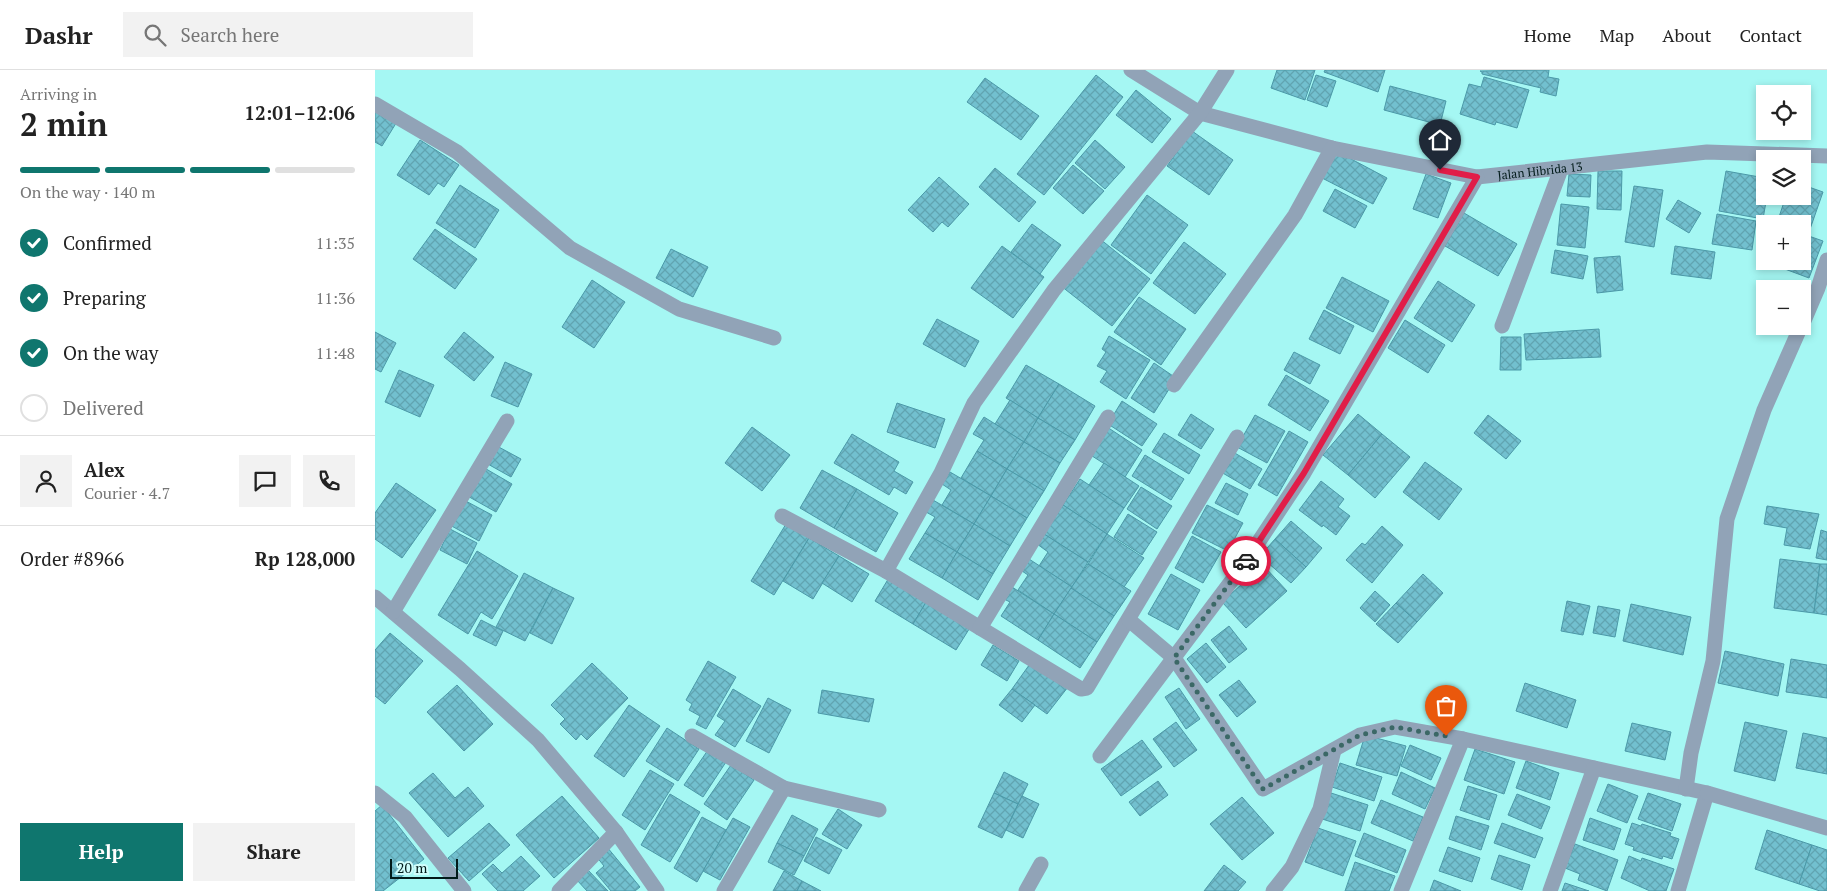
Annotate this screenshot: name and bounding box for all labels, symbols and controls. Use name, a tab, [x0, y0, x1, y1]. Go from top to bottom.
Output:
search box	[123, 12, 473, 57]
text: Dashr	[25, 19, 93, 51]
icon: search	[141, 21, 169, 49]
text: Search here	[181, 22, 279, 47]
text: Home	[1524, 23, 1571, 47]
text: Map	[1599, 23, 1634, 47]
text: About	[1662, 23, 1711, 47]
text: Contact	[1739, 23, 1802, 47]
text: Arriving in	[20, 83, 97, 105]
map controls	[1756, 85, 1811, 335]
button: locate	[1756, 85, 1811, 140]
text: 12:01–12:06	[244, 100, 355, 125]
text: 2 min	[20, 103, 108, 145]
pin	[1419, 119, 1461, 170]
icon: home	[1426, 126, 1454, 154]
button: layers	[1756, 150, 1811, 205]
street label: Jalan Hibrida 13	[1497, 158, 1583, 182]
text: On the way · 140 m	[20, 181, 155, 203]
button: +	[1756, 215, 1811, 270]
icon: check	[20, 229, 48, 257]
text: Confirmed	[63, 230, 152, 255]
text: 11:35	[316, 232, 355, 254]
button: −	[1756, 280, 1811, 335]
icon: check	[20, 284, 48, 312]
text: Preparing	[63, 285, 146, 310]
text: 11:36	[316, 287, 355, 309]
icon: check	[20, 339, 48, 367]
text: On the way	[63, 340, 158, 365]
text: 11:48	[316, 342, 355, 364]
text: Delivered	[63, 395, 144, 420]
button: person	[20, 455, 72, 507]
button: chat	[239, 455, 291, 507]
button: phone	[303, 455, 355, 507]
text: Alex	[84, 457, 125, 482]
text: Courier · 4.7	[84, 482, 170, 504]
courier	[1221, 536, 1271, 586]
text: Order #8966	[20, 546, 124, 571]
text: Rp 128,000	[255, 546, 355, 571]
icon: car	[1232, 547, 1260, 575]
pin	[1425, 685, 1467, 736]
icon: bag	[1432, 692, 1460, 720]
button: Help	[20, 823, 183, 881]
button: Share	[193, 823, 355, 881]
scale bar	[390, 856, 457, 879]
text: 20 m	[397, 858, 427, 877]

